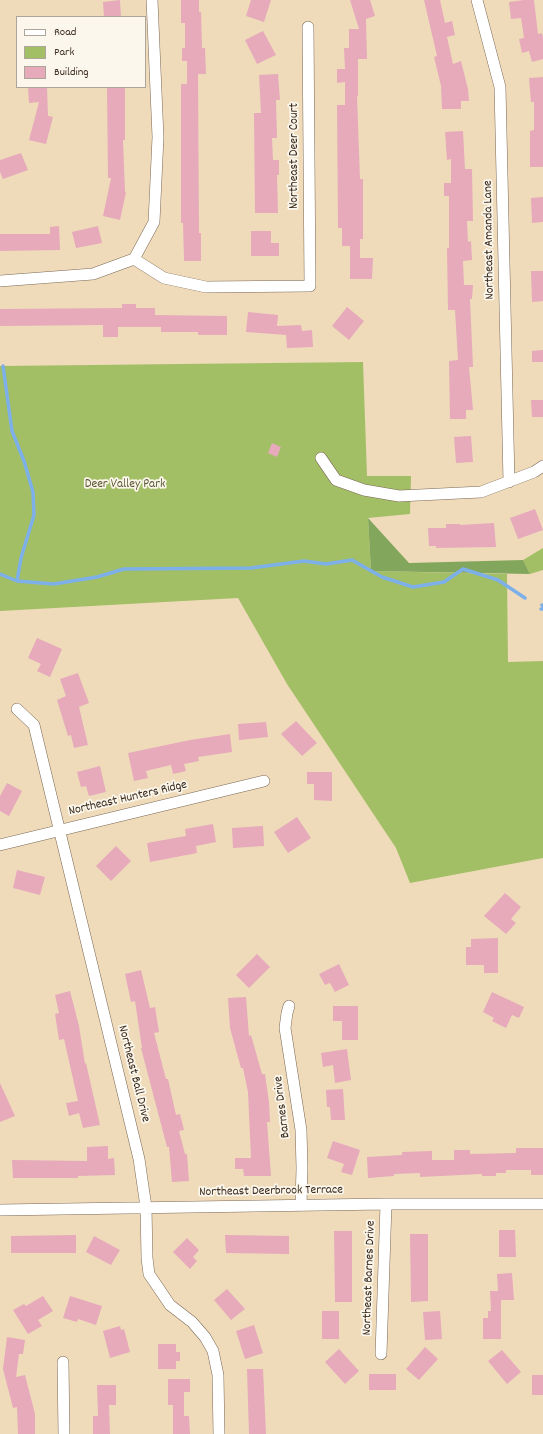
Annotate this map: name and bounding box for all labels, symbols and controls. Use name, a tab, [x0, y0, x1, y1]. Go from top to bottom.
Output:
legend	[16, 16, 146, 88]
text: Road	[54, 24, 76, 41]
text: Park	[54, 44, 74, 61]
text: Building	[54, 64, 89, 81]
street label: Northeast Deer Court	[287, 103, 303, 209]
street label: Northeast Amanda Lane	[481, 180, 499, 300]
park label: Deer Valley Park	[85, 477, 165, 493]
street label: Northeast Hunters Ridge	[67, 778, 189, 820]
street label: Northeast Ball Drive	[113, 1024, 153, 1124]
street label: Barnes Drive	[271, 1075, 295, 1139]
street label: Northeast Deerbrook Terrace	[199, 1183, 343, 1201]
street label: Northeast Barnes Drive	[360, 1220, 380, 1336]

